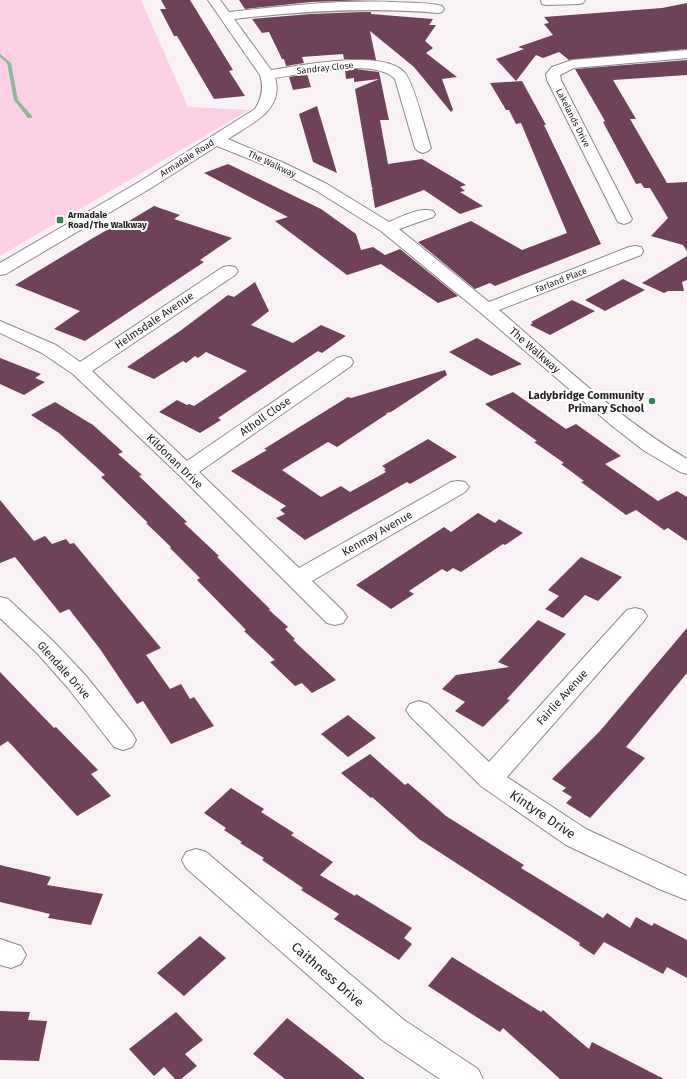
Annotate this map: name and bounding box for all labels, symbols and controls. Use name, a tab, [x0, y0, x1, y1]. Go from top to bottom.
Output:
street label: Sandray Close	[296, 60, 354, 76]
street label: Lakelands Drive	[554, 87, 592, 149]
street label: Armadale Road	[158, 137, 216, 179]
street label: The Walkway	[246, 148, 298, 180]
place label: Armadale Road/The Walkway	[67, 210, 147, 230]
marker: Armadale Road/The Walkway	[55, 215, 65, 225]
street label: Farland Place	[534, 266, 588, 294]
street label: Helmsdale Avenue	[112, 289, 196, 352]
street label: The Walkway	[506, 325, 563, 377]
place label: Ladybridge Community Primary School	[528, 389, 645, 415]
street label: Atholl Close	[237, 394, 293, 439]
marker: Ladybridge Community Primary School	[647, 396, 657, 406]
street label: Kildonan Drive	[144, 431, 206, 492]
street label: Kenmay Avenue	[340, 508, 415, 559]
street label: Glendale Drive	[34, 639, 93, 702]
street label: Fairlie Avenue	[534, 667, 591, 728]
street label: Kintyre Drive	[507, 787, 578, 842]
street label: Caithness Drive	[288, 939, 367, 1010]

